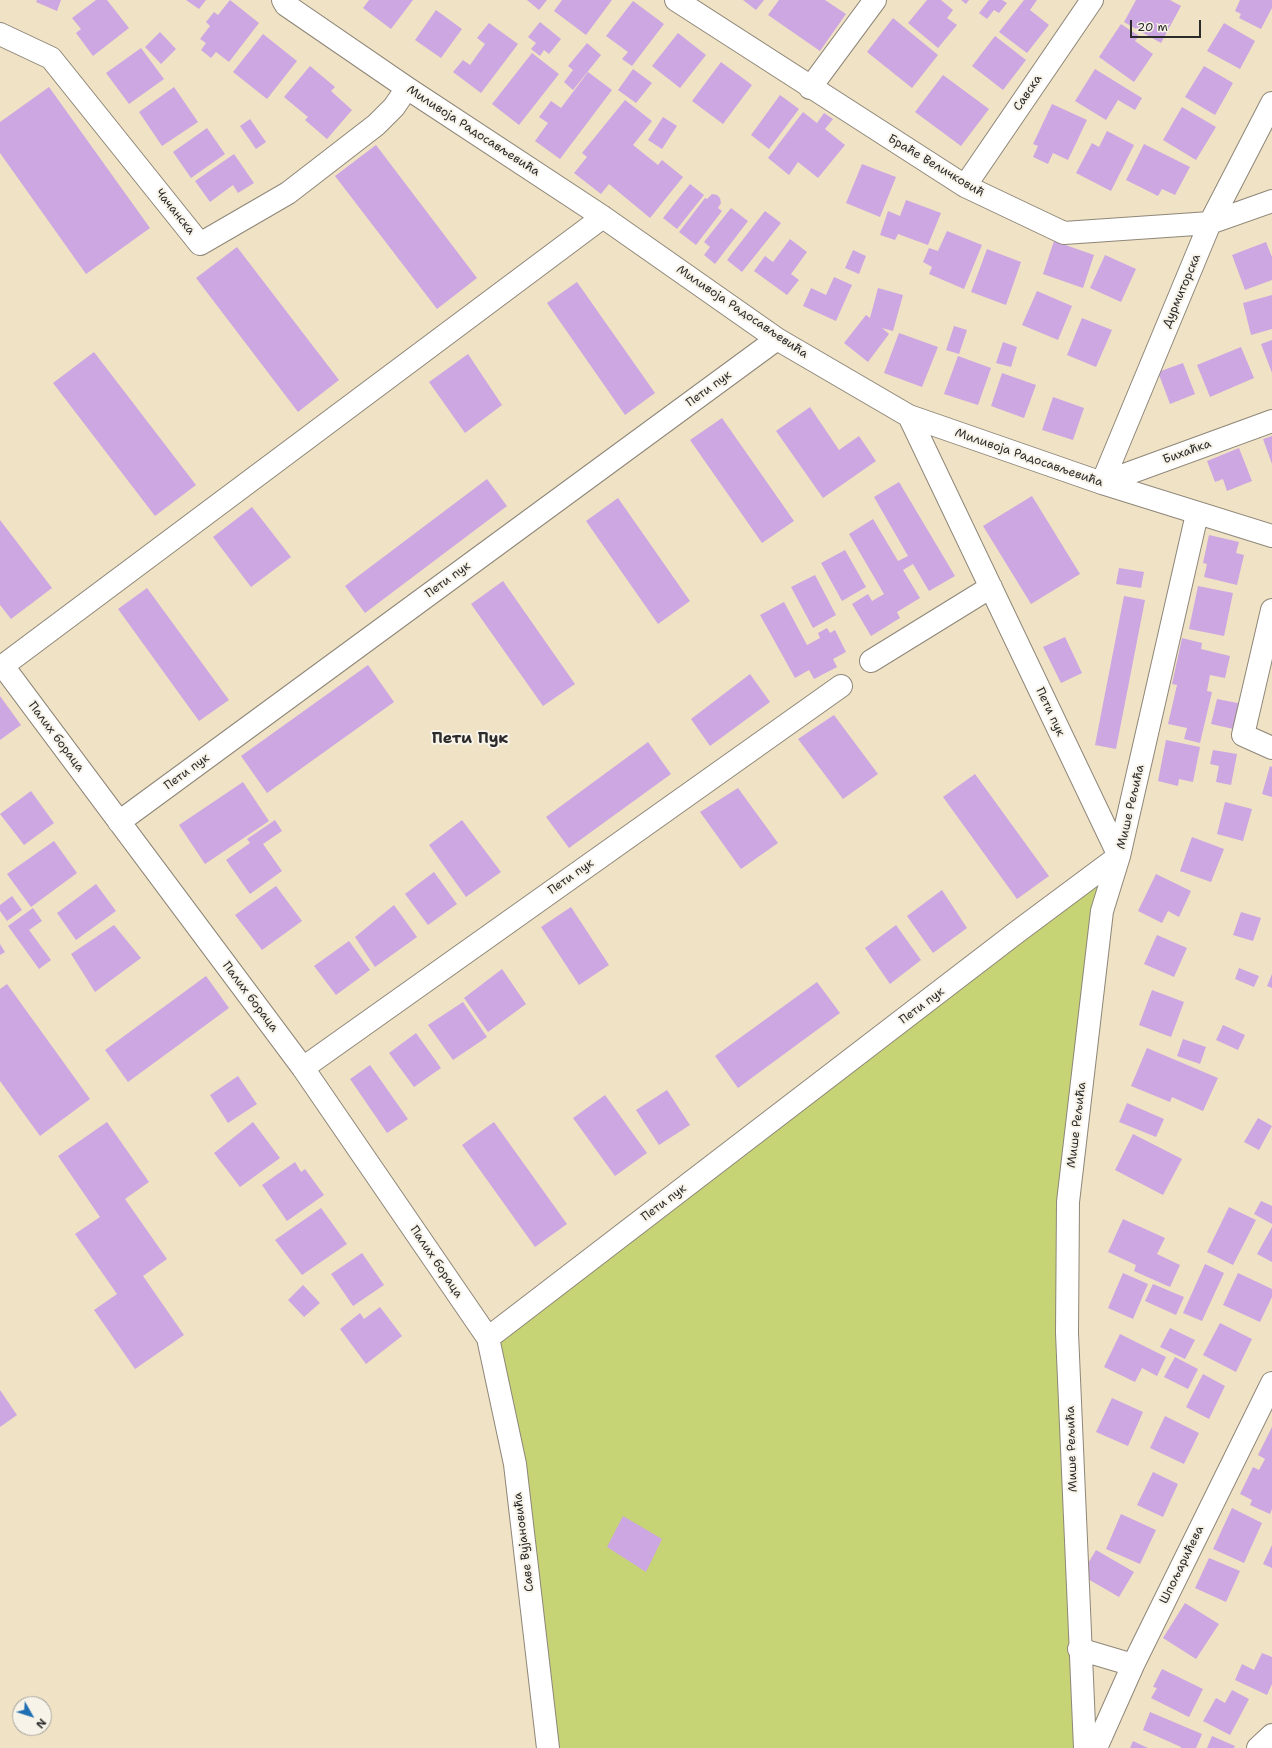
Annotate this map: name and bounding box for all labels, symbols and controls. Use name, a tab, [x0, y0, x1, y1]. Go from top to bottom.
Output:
scale bar	[1132, 12, 1203, 38]
text: 20 m	[1137, 19, 1168, 35]
street label: Савска	[1011, 72, 1045, 114]
street label: Миливоја Радосављевића	[404, 83, 542, 179]
street label: Браће Величковић	[885, 132, 987, 200]
street label: Чачанска	[152, 186, 198, 238]
street label: Дурмиторска	[1160, 252, 1204, 330]
street label: Миливоја Радосављевића	[673, 262, 811, 362]
street label: Пети пук	[684, 368, 734, 410]
street label: Миливоја Радосављевића	[953, 426, 1105, 490]
street label: Бихаћка	[1161, 437, 1213, 467]
street label: Пети пук	[423, 559, 473, 601]
street label: Пети пук	[1032, 685, 1068, 739]
street label: Палих бораца	[25, 699, 87, 775]
district label: Пети Пук	[432, 729, 508, 749]
street label: Пети пук	[162, 751, 212, 793]
street label: Мише Рељића	[1114, 763, 1148, 851]
street label: Пети пук	[545, 856, 597, 898]
street label: Палих бораца	[219, 959, 281, 1035]
street label: Пети пук	[897, 985, 947, 1027]
street label: Мише Рељића	[1065, 1081, 1089, 1169]
street label: Пети пук	[639, 1182, 689, 1224]
street label: Палих бораца	[407, 1223, 465, 1301]
street label: Мише Рељића	[1063, 1406, 1081, 1492]
street label: Саве Вујановића	[511, 1492, 537, 1592]
street label: Шпољарићева	[1157, 1524, 1207, 1606]
north arrow	[12, 1696, 52, 1736]
text: N	[32, 1715, 50, 1731]

